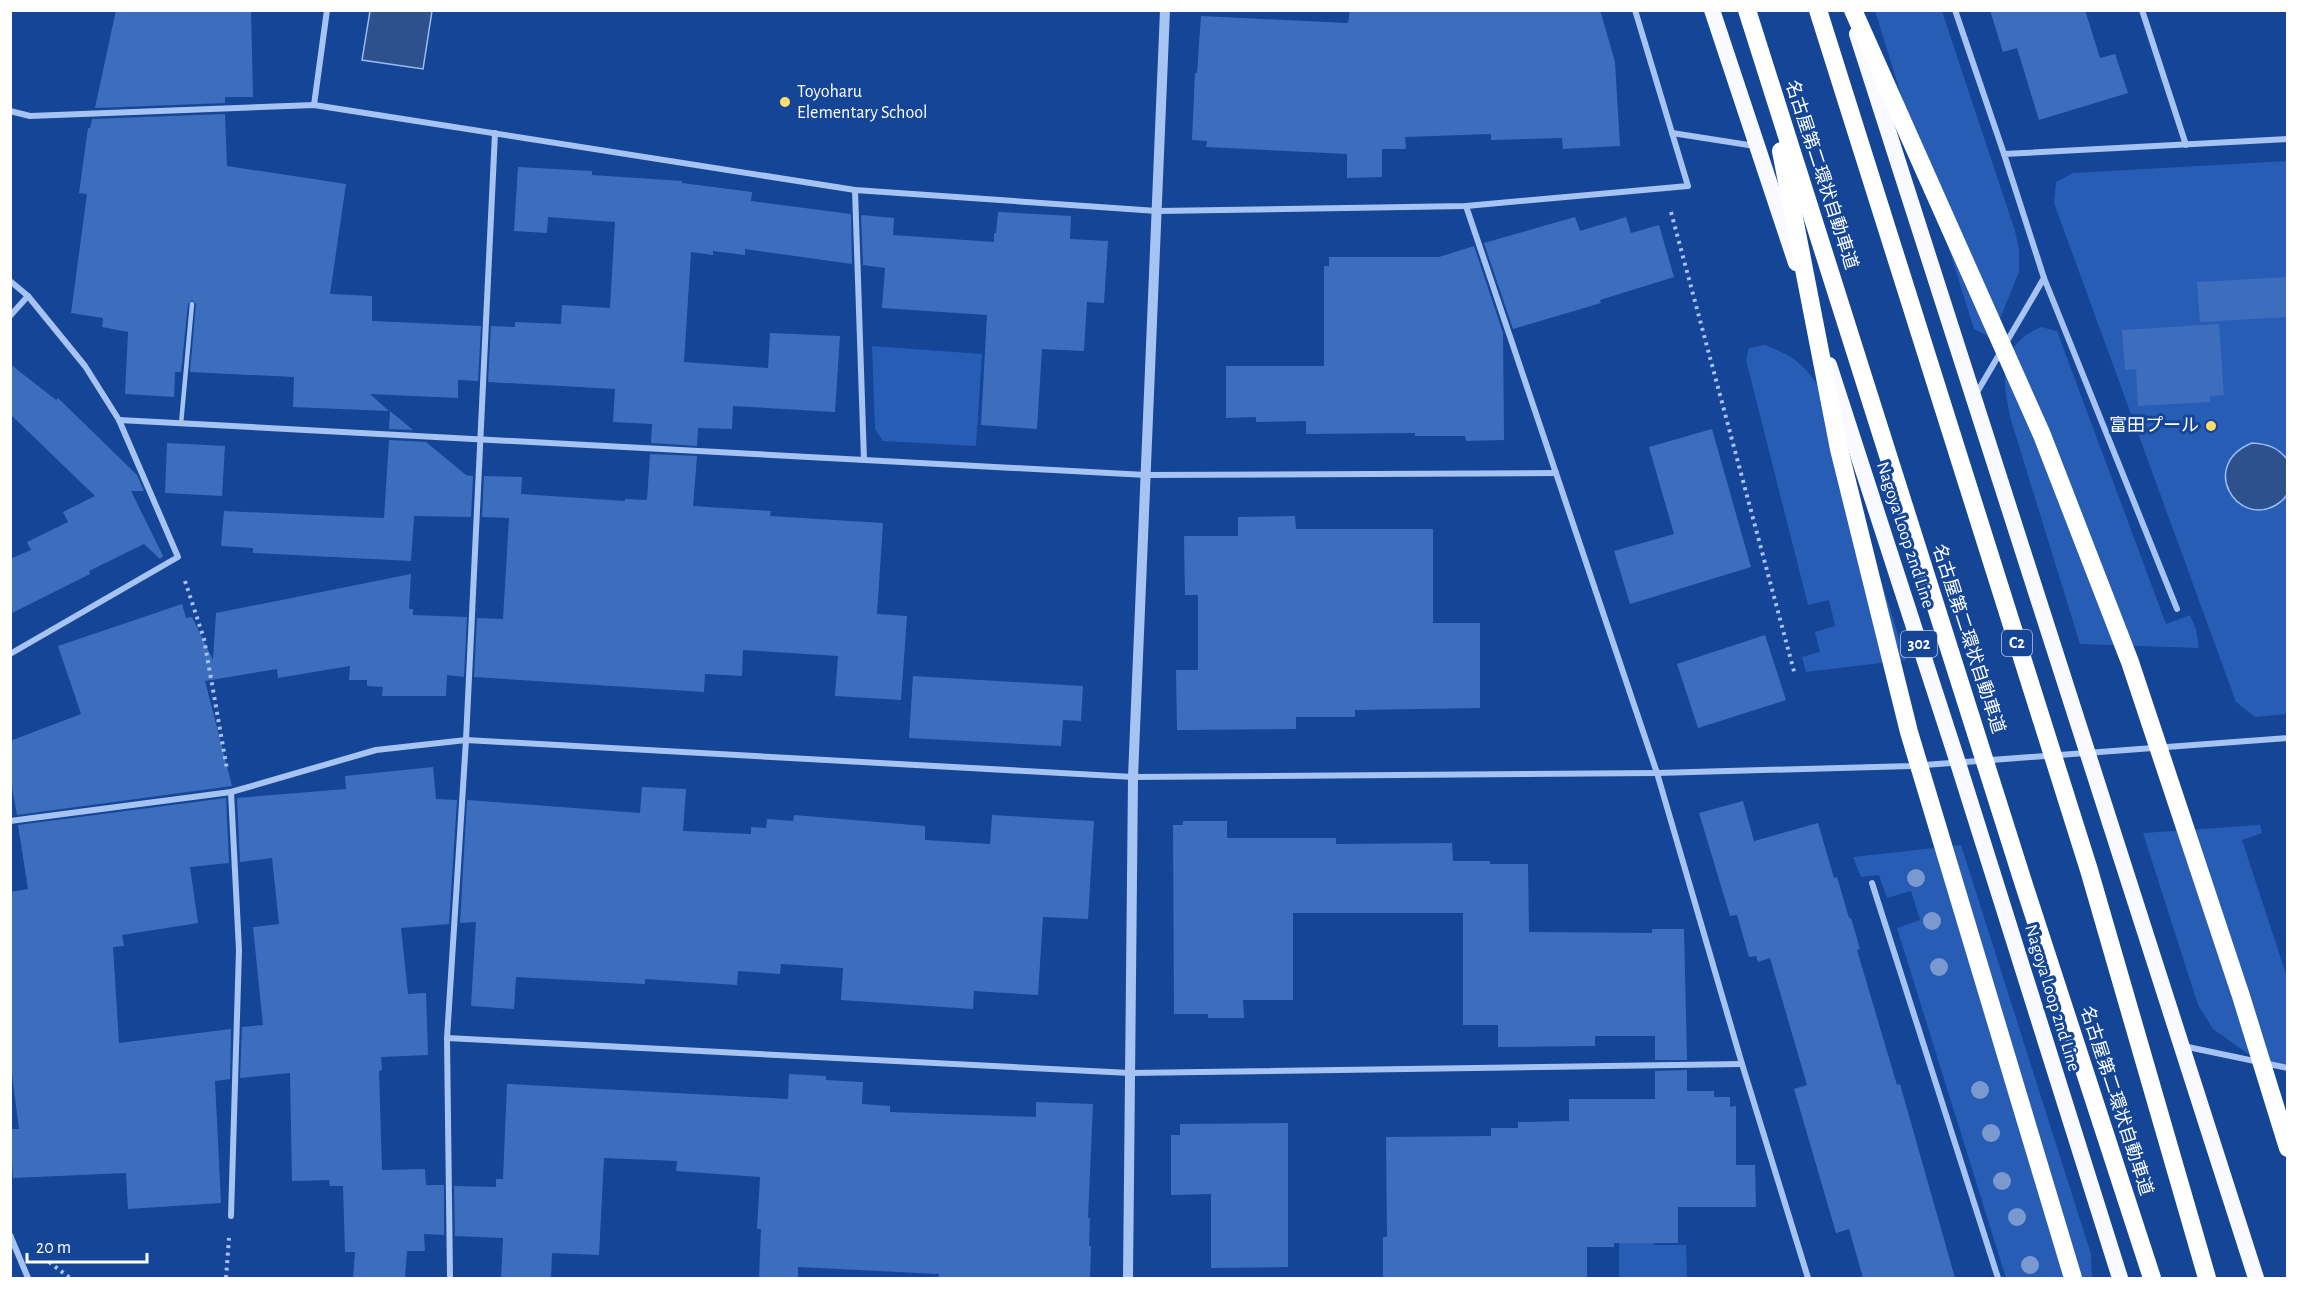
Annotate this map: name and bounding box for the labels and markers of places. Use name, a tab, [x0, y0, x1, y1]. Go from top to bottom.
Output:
place label: Toyoharu Elementary School	[797, 83, 928, 122]
marker: Toyoharu Elementary School	[778, 95, 792, 109]
place label: 富田プール	[2109, 416, 2199, 435]
marker: 富田プール	[2204, 419, 2218, 433]

